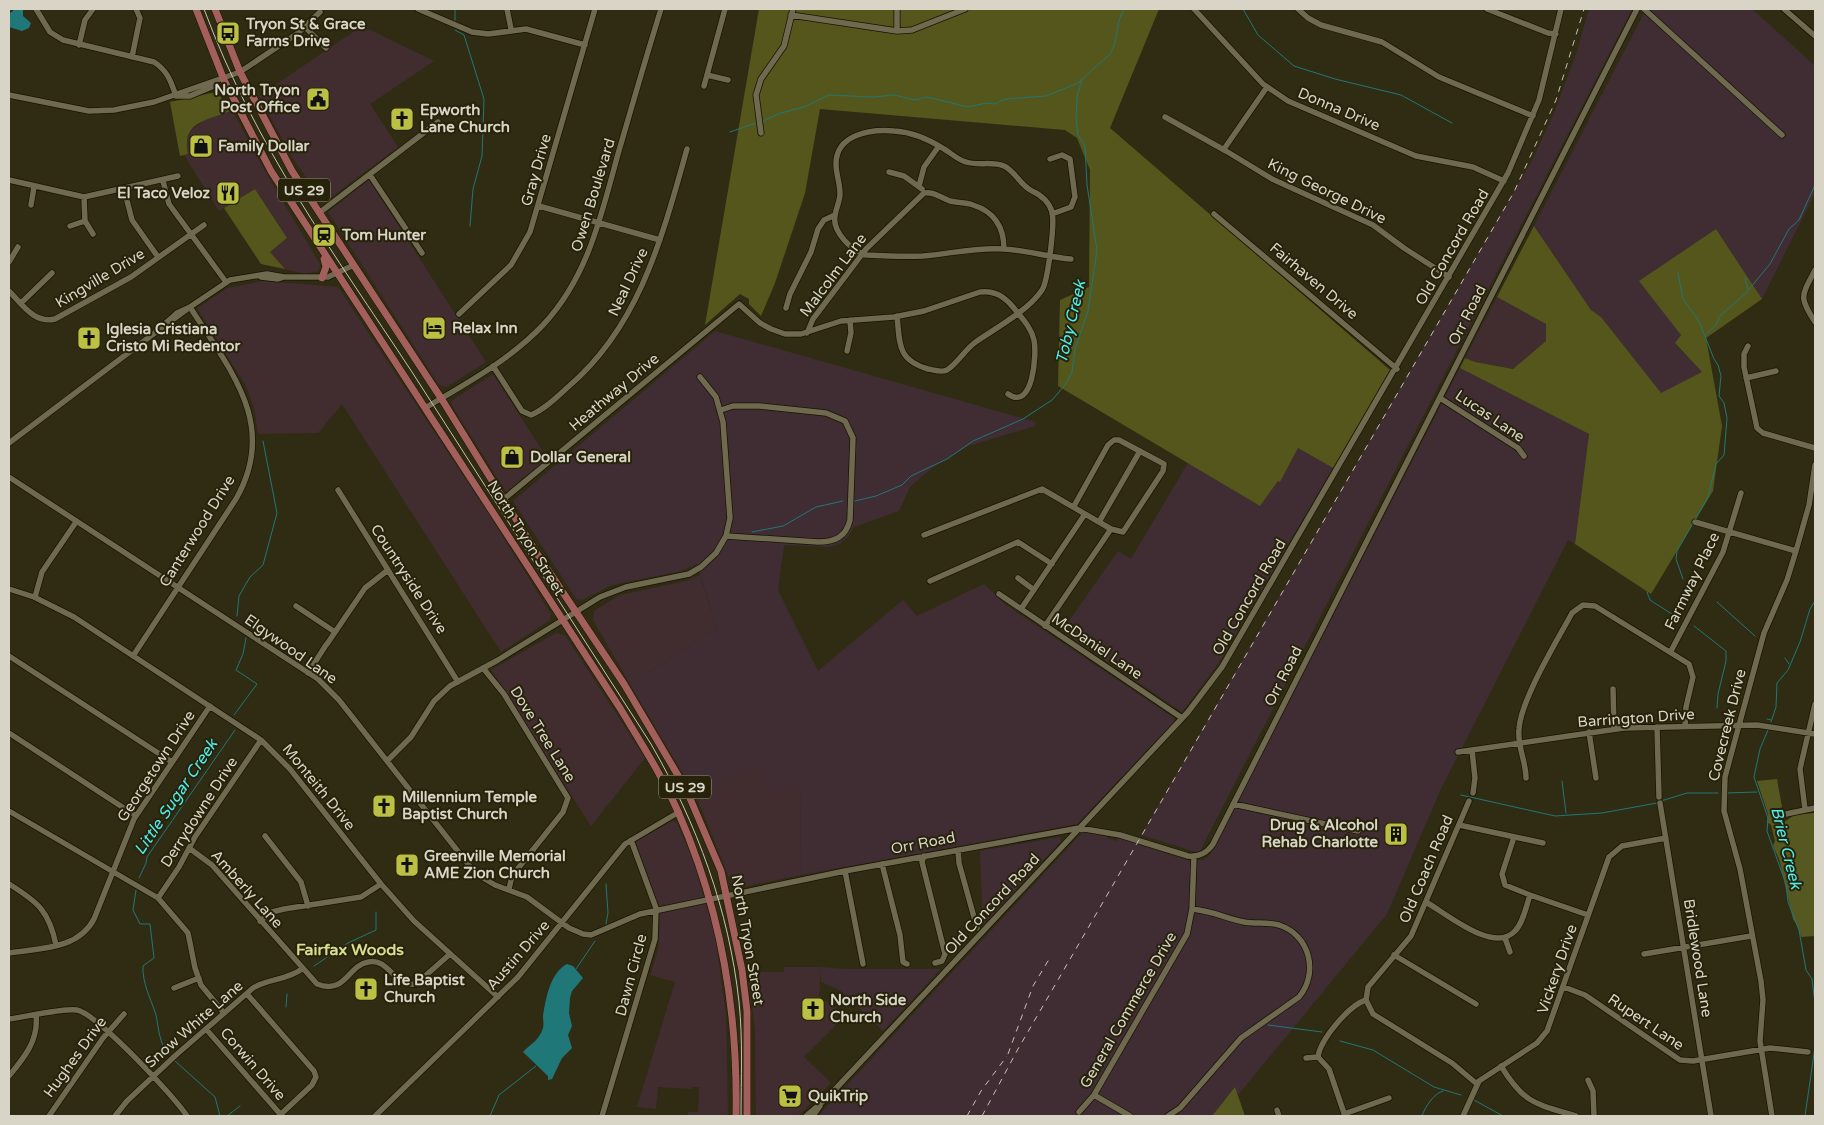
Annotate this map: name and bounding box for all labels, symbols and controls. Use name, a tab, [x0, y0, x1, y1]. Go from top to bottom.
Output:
place label: Tryon St & Grace Farms Drive	[245, 15, 366, 50]
bus stop icon: Tryon St & Grace Farms Drive	[215, 20, 241, 46]
place label: North Tryon Post Office	[214, 81, 300, 116]
street label: Donna Drive	[1295, 84, 1383, 134]
public building icon: North Tryon Post Office	[305, 86, 331, 112]
place label: Epworth Lane Church	[420, 101, 510, 136]
church icon: Epworth Lane Church	[389, 106, 415, 132]
street label: Gray Drive	[517, 132, 555, 208]
shop icon: Family Dollar	[188, 133, 214, 159]
street label: Owen Boulevard	[567, 136, 619, 254]
place label: Family Dollar	[218, 137, 310, 156]
street label: King George Drive	[1265, 155, 1389, 227]
road number: US 29	[278, 178, 330, 202]
restaurant icon: El Taco Veloz	[215, 180, 241, 206]
place label: El Taco Veloz	[117, 184, 211, 202]
street label: Old Concord Road	[1411, 186, 1493, 308]
station icon: Tom Hunter	[311, 222, 337, 248]
place label: Tom Hunter	[341, 226, 426, 244]
street label: Malcolm Lane	[796, 230, 870, 320]
street label: Fairhaven Drive	[1266, 239, 1362, 323]
street label: Kingville Drive	[52, 244, 148, 312]
street label: Neal Drive	[604, 245, 652, 319]
water label: Toby Creek	[1052, 277, 1091, 366]
street label: Orr Road	[1444, 282, 1490, 348]
hotel icon: Relax Inn	[421, 315, 447, 341]
place label: Relax Inn	[452, 319, 518, 337]
place label: Iglesia Cristiana Cristo Mi Redentor	[106, 320, 240, 355]
church icon: Iglesia Cristiana Cristo Mi Redentor	[76, 325, 102, 351]
street label: Heathway Drive	[565, 349, 663, 435]
street label: Lucas Lane	[1452, 386, 1528, 446]
shop icon: Dollar General	[499, 444, 525, 470]
place label: Dollar General	[530, 448, 631, 466]
street label: Canterwood Drive	[155, 472, 239, 590]
street label: North Tryon Street	[483, 477, 569, 599]
street label: Countryside Drive	[367, 521, 451, 637]
street label: Farmway Place	[1661, 529, 1723, 633]
street label: Old Concord Road	[1208, 536, 1290, 658]
street label: McDaniel Lane	[1048, 609, 1146, 683]
street label: Elgywood Lane	[241, 610, 341, 688]
street label: Orr Road	[1260, 643, 1306, 709]
street label: Covecreek Drive	[1704, 667, 1750, 783]
street label: Dove Tree Lane	[506, 683, 580, 785]
street label: Barrington Drive	[1577, 705, 1695, 731]
street label: Georgetown Drive	[113, 707, 199, 825]
water label: Little Sugar Creek	[130, 734, 223, 859]
street label: Monteith Drive	[279, 740, 359, 834]
street label: Derrydowne Drive	[157, 754, 241, 870]
road number: US 29	[659, 776, 711, 799]
place label: Millennium Temple Baptist Church	[402, 788, 537, 824]
church icon: Millennium Temple Baptist Church	[371, 793, 397, 819]
water label: Brier Creek	[1766, 805, 1806, 892]
street label: Old Coach Road	[1395, 812, 1457, 926]
place label: Drug & Alcohol Rehab Charlotte	[1262, 816, 1379, 851]
building icon: Drug & Alcohol Rehab Charlotte	[1383, 821, 1409, 847]
street label: Orr Road	[889, 828, 957, 858]
street label: Amberly Lane	[207, 846, 287, 932]
place label: Greenville Memorial AME Zion Church	[424, 847, 566, 882]
street label: Old Concord Road	[941, 850, 1043, 958]
church icon: Greenville Memorial AME Zion Church	[394, 852, 420, 878]
street label: North Tryon Street	[728, 873, 768, 1007]
street label: Bridlewood Lane	[1680, 898, 1716, 1018]
street label: Austin Drive	[483, 916, 553, 994]
street label: Vickery Drive	[1533, 922, 1581, 1016]
street label: General Commerce Drive	[1076, 929, 1180, 1091]
street label: Dawn Circle	[611, 932, 651, 1018]
district label: Fairfax Woods	[296, 940, 404, 960]
place label: Life Baptist Church	[384, 971, 465, 1006]
church icon: Life Baptist Church	[353, 976, 379, 1002]
street label: Snow White Lane	[141, 977, 247, 1071]
street label: Rupert Lane	[1605, 990, 1687, 1054]
place label: North Side Church	[830, 991, 907, 1026]
church icon: North Side Church	[800, 996, 826, 1022]
street label: Hughes Drive	[40, 1013, 110, 1101]
street label: Corwin Drive	[216, 1024, 290, 1104]
supermarket icon: QuikTrip	[777, 1083, 803, 1109]
place label: QuikTrip	[808, 1087, 869, 1106]

